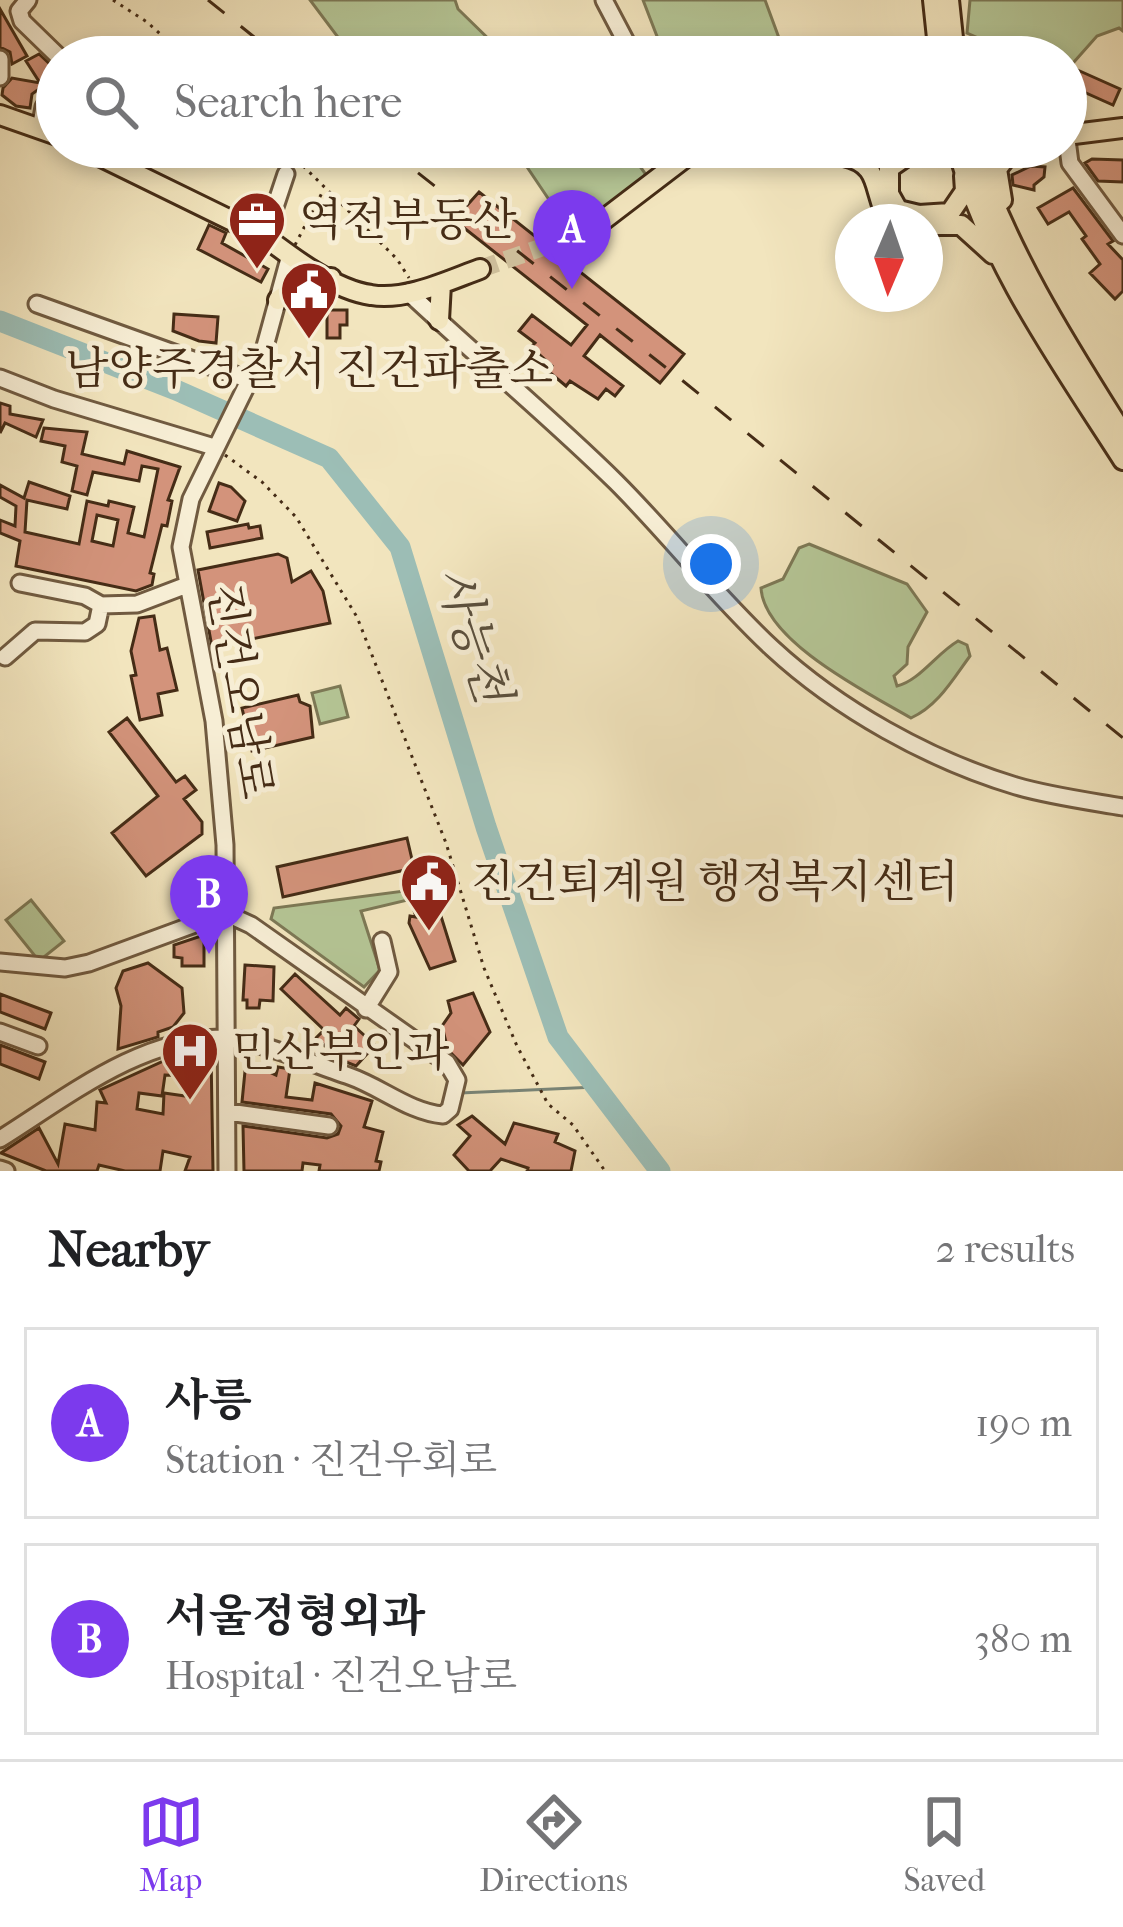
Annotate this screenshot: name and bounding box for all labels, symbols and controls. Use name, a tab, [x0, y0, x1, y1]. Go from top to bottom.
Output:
search box	[36, 36, 1087, 168]
icon: search	[78, 69, 144, 135]
text: Search here	[174, 76, 402, 129]
office icon: 역전부동산	[226, 189, 288, 271]
pin: A	[533, 190, 611, 289]
place label: 역전부동산	[299, 194, 517, 247]
north arrow	[835, 204, 943, 312]
public building icon: 남양주경찰서 진건파출소	[278, 259, 340, 341]
place label: 남양주경찰서 진건파출소	[65, 343, 553, 396]
your location	[681, 534, 741, 594]
water label: 사능천	[425, 560, 522, 713]
street label: 진건오남로	[197, 580, 283, 802]
public building icon: 진건퇴계원 행정복지센터	[398, 851, 460, 933]
pin: B	[170, 855, 248, 954]
place label: 진건퇴계원 행정복지센터	[471, 856, 959, 909]
hospital icon: 민산부인과	[159, 1020, 221, 1102]
place label: 민산부인과	[232, 1025, 450, 1078]
text: Nearby	[48, 1219, 209, 1279]
text: 2 results	[936, 1226, 1075, 1272]
text: 사릉	[165, 1374, 252, 1427]
text: A	[77, 1400, 103, 1446]
text: 190 m	[975, 1400, 1072, 1446]
text: Station · 진건우회로	[165, 1437, 497, 1483]
text: 서울정형외과	[165, 1590, 426, 1643]
text: B	[77, 1616, 103, 1662]
text: 380 m	[974, 1616, 1072, 1662]
text: Hospital · 진건오남로	[165, 1653, 518, 1699]
tab: Map	[138, 1789, 204, 1900]
tab: Directions	[479, 1789, 628, 1900]
tab: Saved	[903, 1789, 985, 1900]

